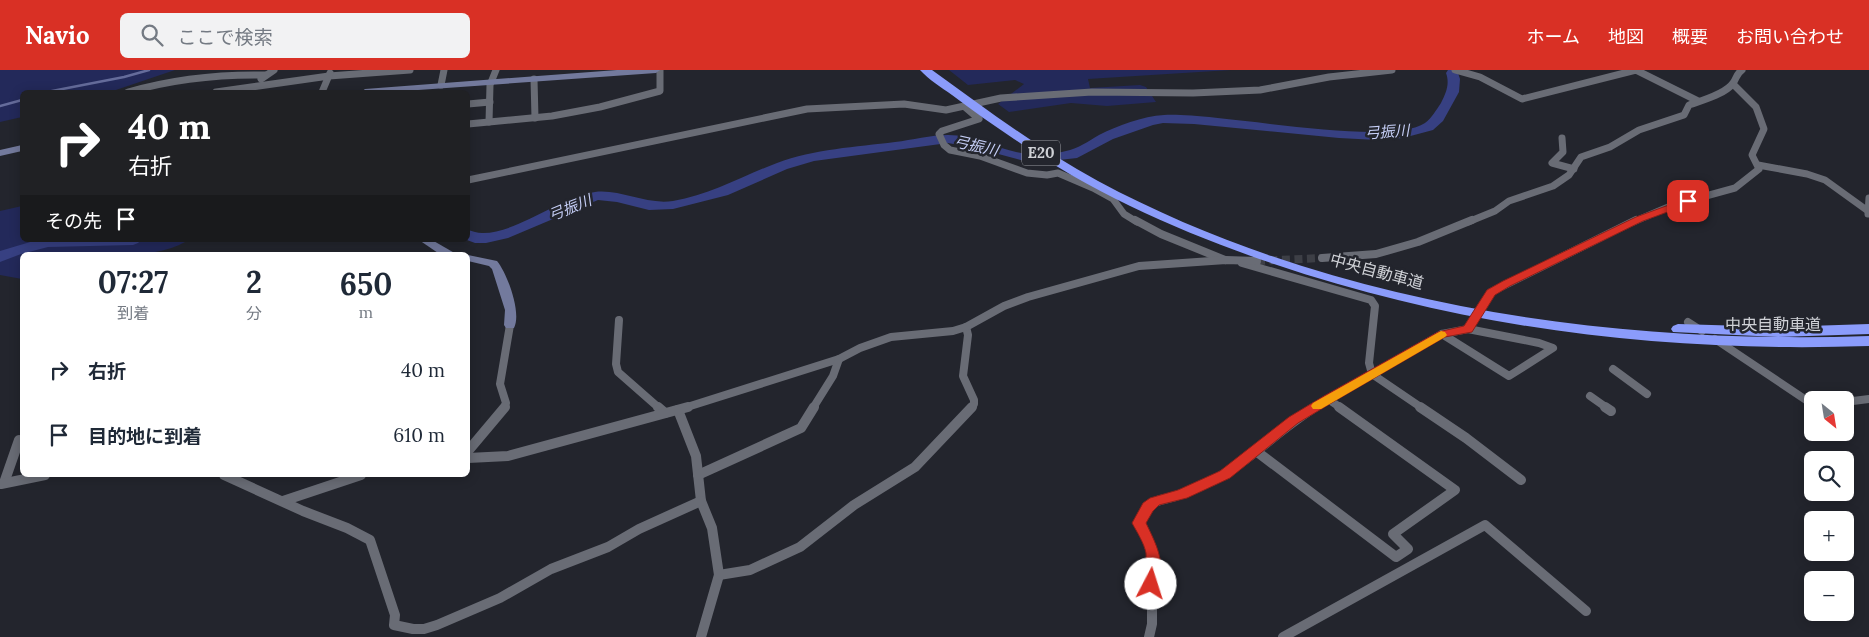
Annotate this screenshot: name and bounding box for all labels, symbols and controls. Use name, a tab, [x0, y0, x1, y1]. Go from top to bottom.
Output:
search box	[120, 13, 470, 58]
text: Navio	[25, 20, 90, 51]
icon: search	[138, 21, 166, 49]
text: ここで検索	[178, 25, 273, 49]
text: ホーム	[1527, 25, 1580, 48]
text: 地図	[1608, 25, 1644, 48]
text: 概要	[1672, 25, 1708, 48]
text: お問い合わせ	[1736, 25, 1844, 48]
text: 40 m	[128, 104, 211, 149]
icon: right	[45, 110, 110, 175]
water label: 弓振川	[1364, 120, 1412, 143]
water label: 弓振川	[952, 131, 1002, 160]
road number: E20	[1022, 140, 1060, 166]
text: 右折	[128, 152, 172, 180]
pin	[1667, 180, 1709, 222]
icon: arrive	[1674, 187, 1702, 215]
water label: 弓振川	[545, 190, 596, 225]
icon: arrive	[112, 205, 140, 233]
text: その先	[45, 209, 102, 233]
street label: 中央自動車道	[1328, 249, 1426, 293]
text: 07:27	[98, 263, 168, 301]
text: 2	[246, 263, 262, 301]
text: 650	[340, 265, 392, 303]
text: m	[359, 302, 373, 322]
text: 到着	[117, 303, 149, 323]
text: 分	[246, 303, 262, 323]
street label: 中央自動車道	[1725, 314, 1821, 334]
icon: right	[45, 356, 73, 384]
text: 40 m	[401, 358, 445, 382]
text: 右折	[88, 359, 126, 383]
north arrow	[1804, 391, 1854, 441]
map controls	[1804, 391, 1854, 621]
icon: arrive	[45, 421, 73, 449]
text: 610 m	[393, 423, 445, 447]
text: 目的地に到着	[88, 424, 202, 448]
button: search	[1804, 451, 1854, 501]
button: +	[1804, 511, 1854, 561]
position arrow	[1124, 557, 1176, 609]
button: −	[1804, 571, 1854, 621]

